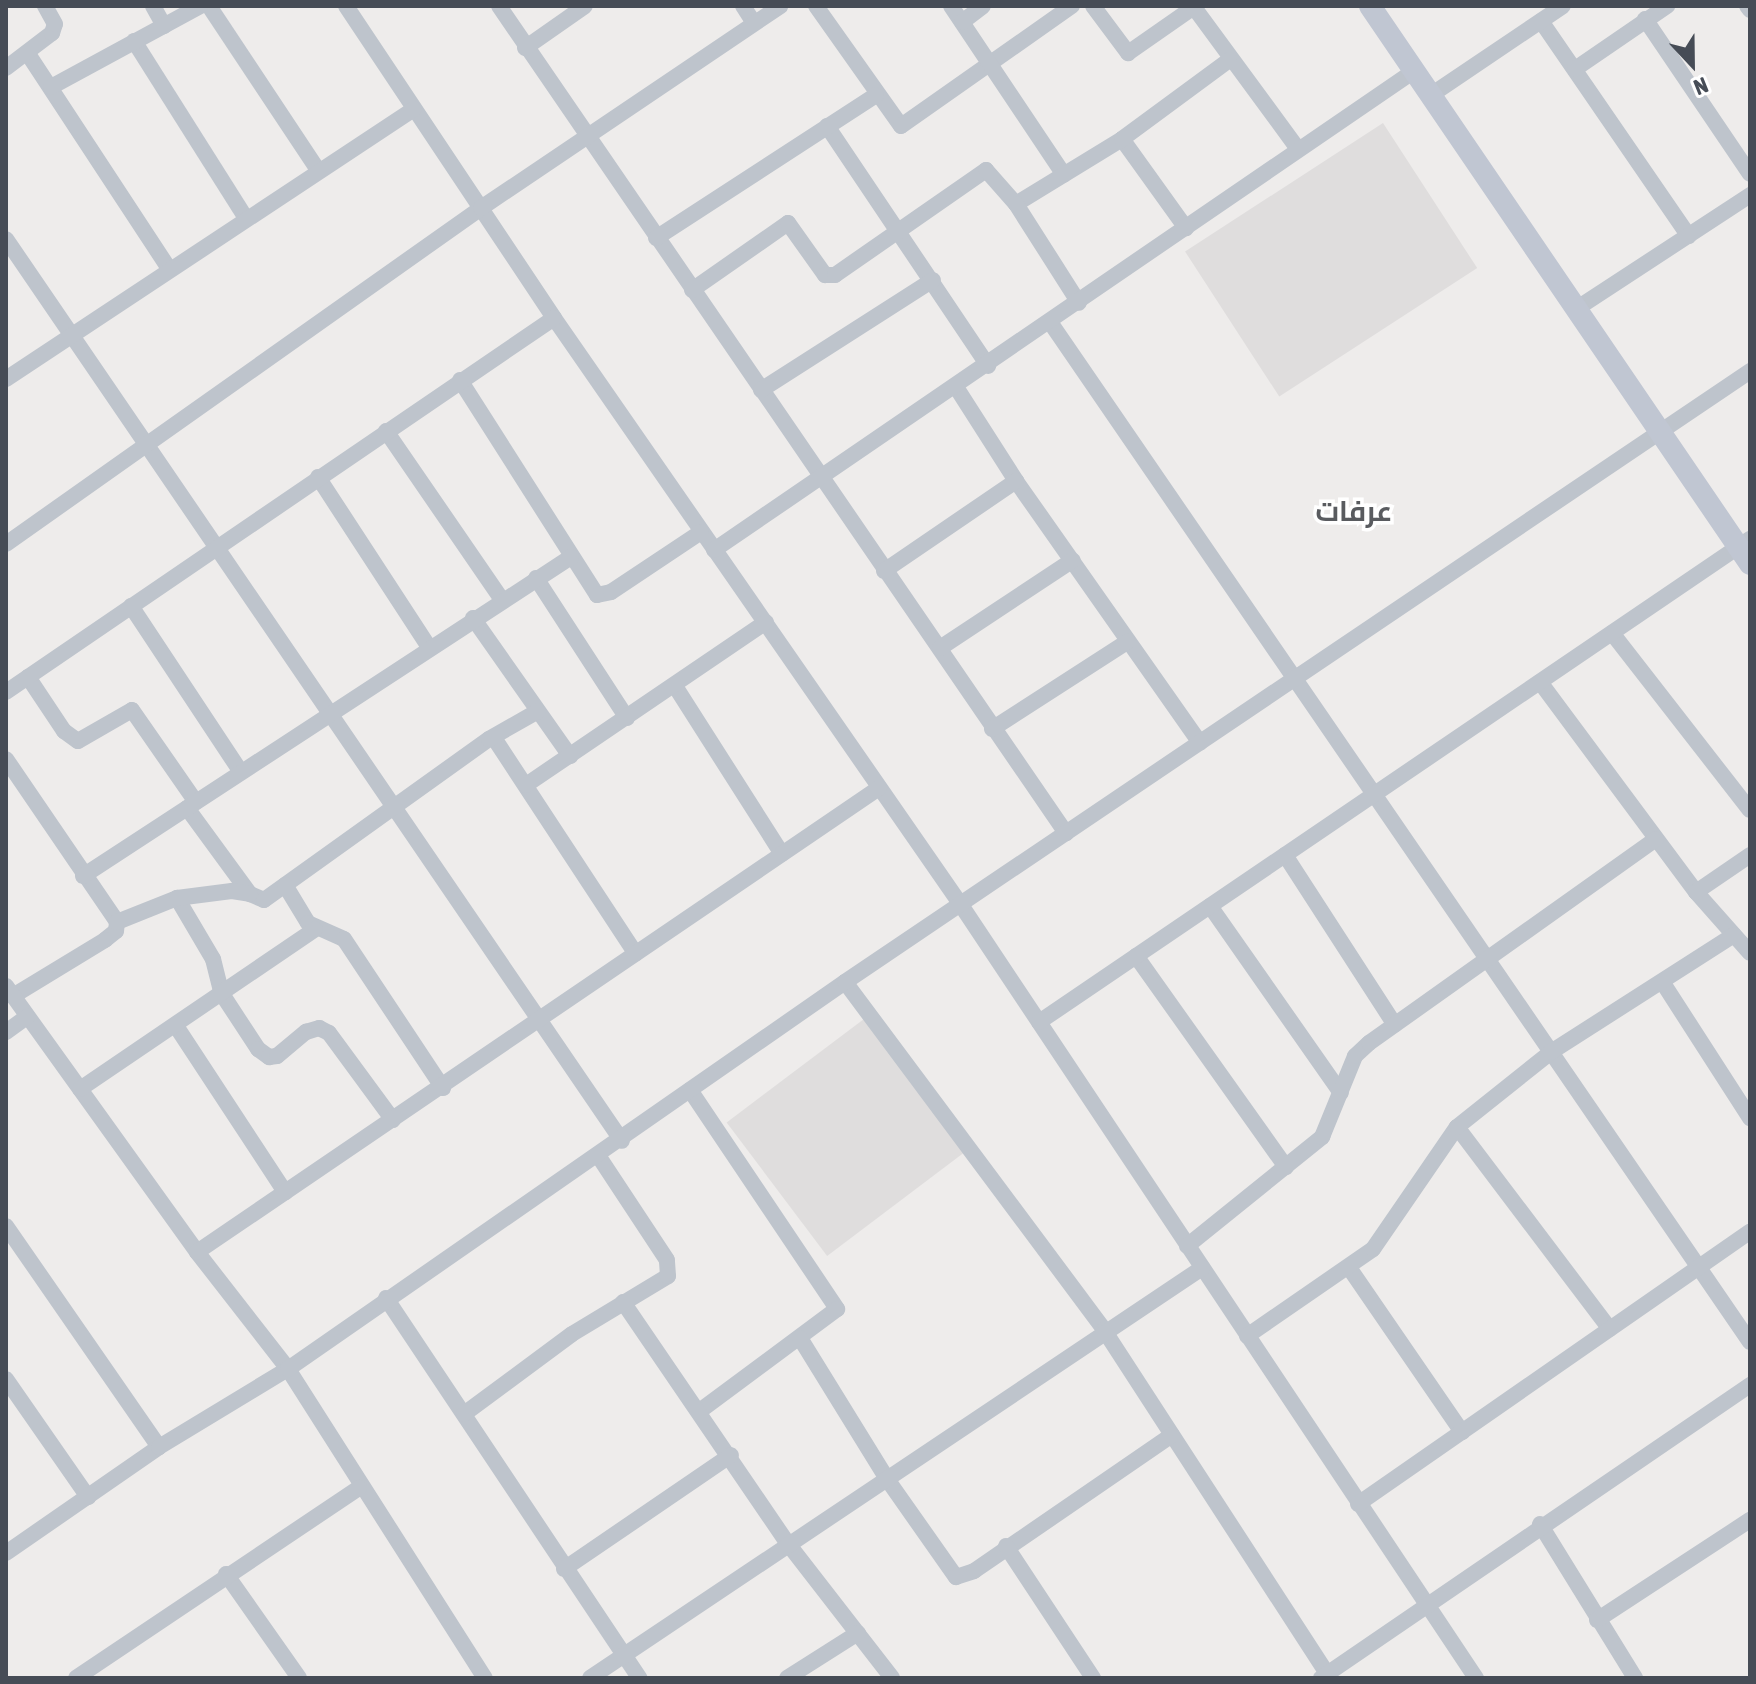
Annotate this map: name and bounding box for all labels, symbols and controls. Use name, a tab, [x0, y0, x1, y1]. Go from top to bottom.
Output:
north arrow	[1652, 24, 1732, 104]
text: N	[1690, 72, 1712, 101]
district label: عرفات	[1316, 494, 1392, 528]

